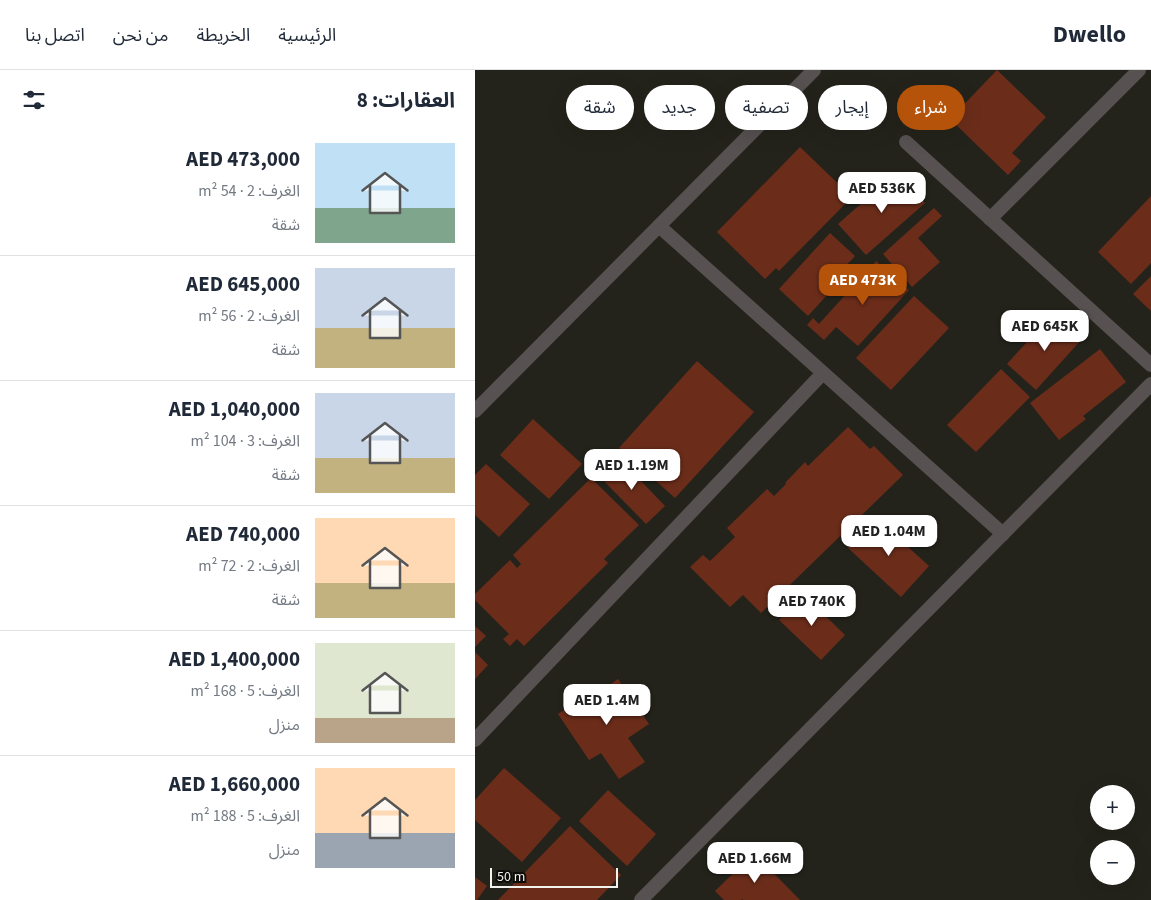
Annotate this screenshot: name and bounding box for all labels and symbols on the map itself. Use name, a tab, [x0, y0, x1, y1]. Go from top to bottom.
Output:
pin: AED 536K	[830, 172, 934, 214]
pin: AED 473K	[811, 264, 915, 306]
pin: AED 645K	[993, 310, 1097, 352]
pin: AED 1.19M	[575, 448, 689, 491]
pin: AED 1.04M	[832, 514, 946, 557]
pin: AED 740K	[760, 584, 864, 627]
pin: AED 1.4M	[555, 684, 659, 726]
pin: AED 1.66M	[698, 842, 812, 884]
scale bar	[490, 865, 617, 888]

